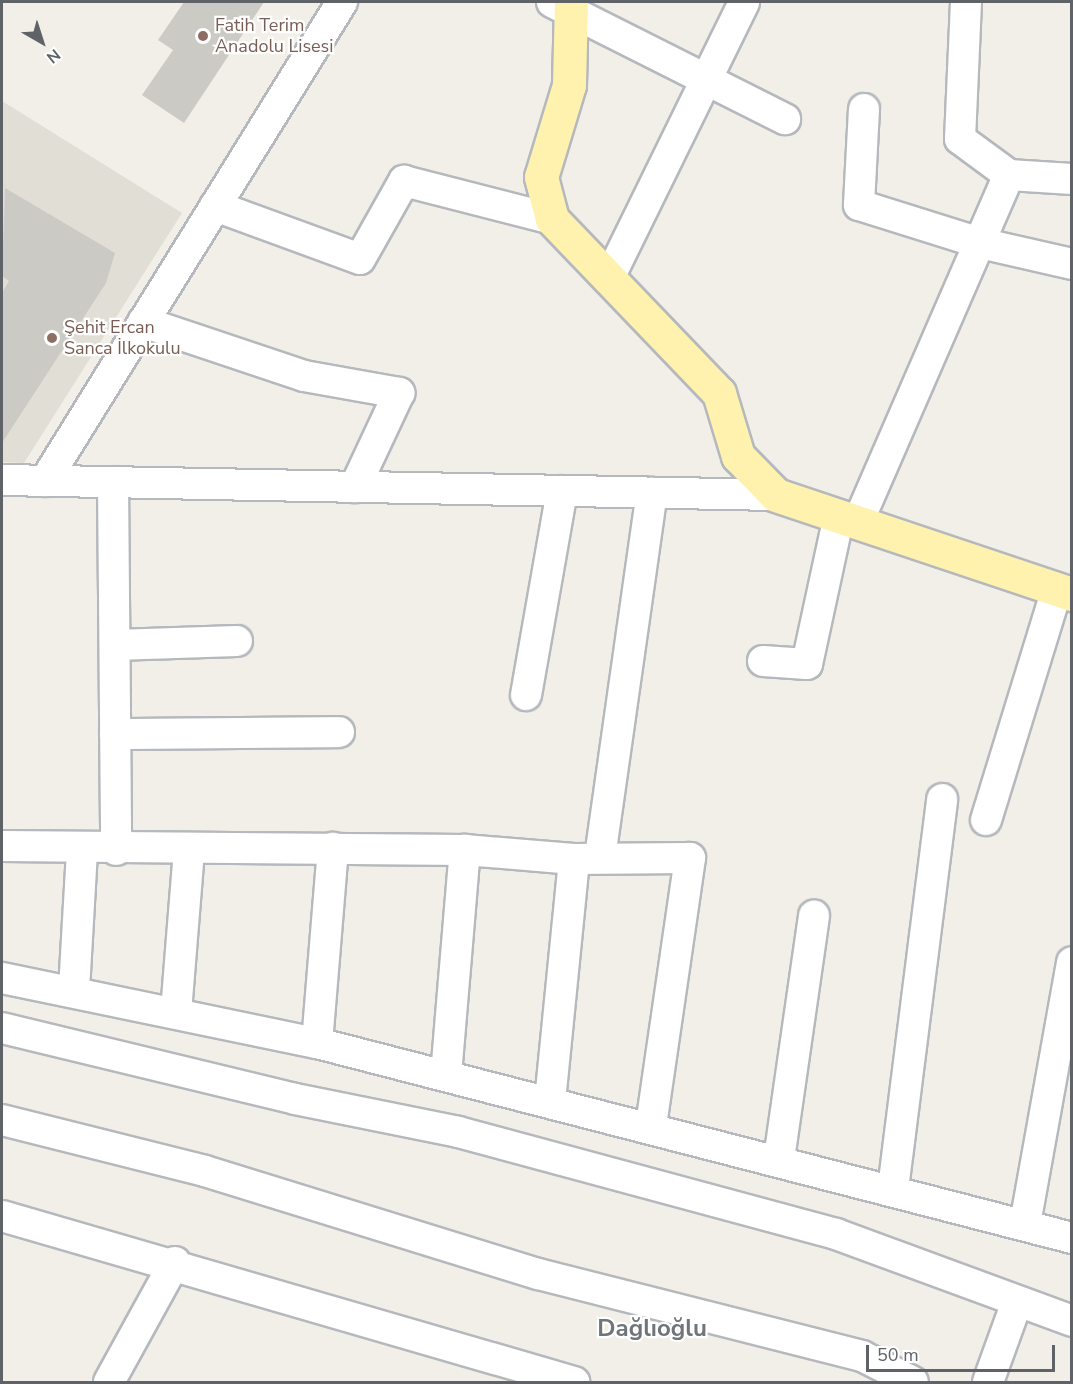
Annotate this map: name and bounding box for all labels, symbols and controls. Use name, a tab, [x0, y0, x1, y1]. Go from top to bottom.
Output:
north arrow	[12, 12, 72, 72]
place label: Fatih Terim Anadolu Lisesi	[215, 15, 333, 57]
marker: Fatih Terim Anadolu Lisesi	[196, 29, 210, 43]
text: N	[42, 44, 65, 68]
place label: Şehit Ercan Sanca İlkokulu	[64, 317, 181, 360]
marker: Şehit Ercan Sanca İlkokulu	[45, 331, 59, 345]
district label: Dağlıoğlu	[597, 1315, 707, 1343]
scale bar	[869, 1333, 1058, 1371]
text: 50 m	[877, 1343, 919, 1367]

